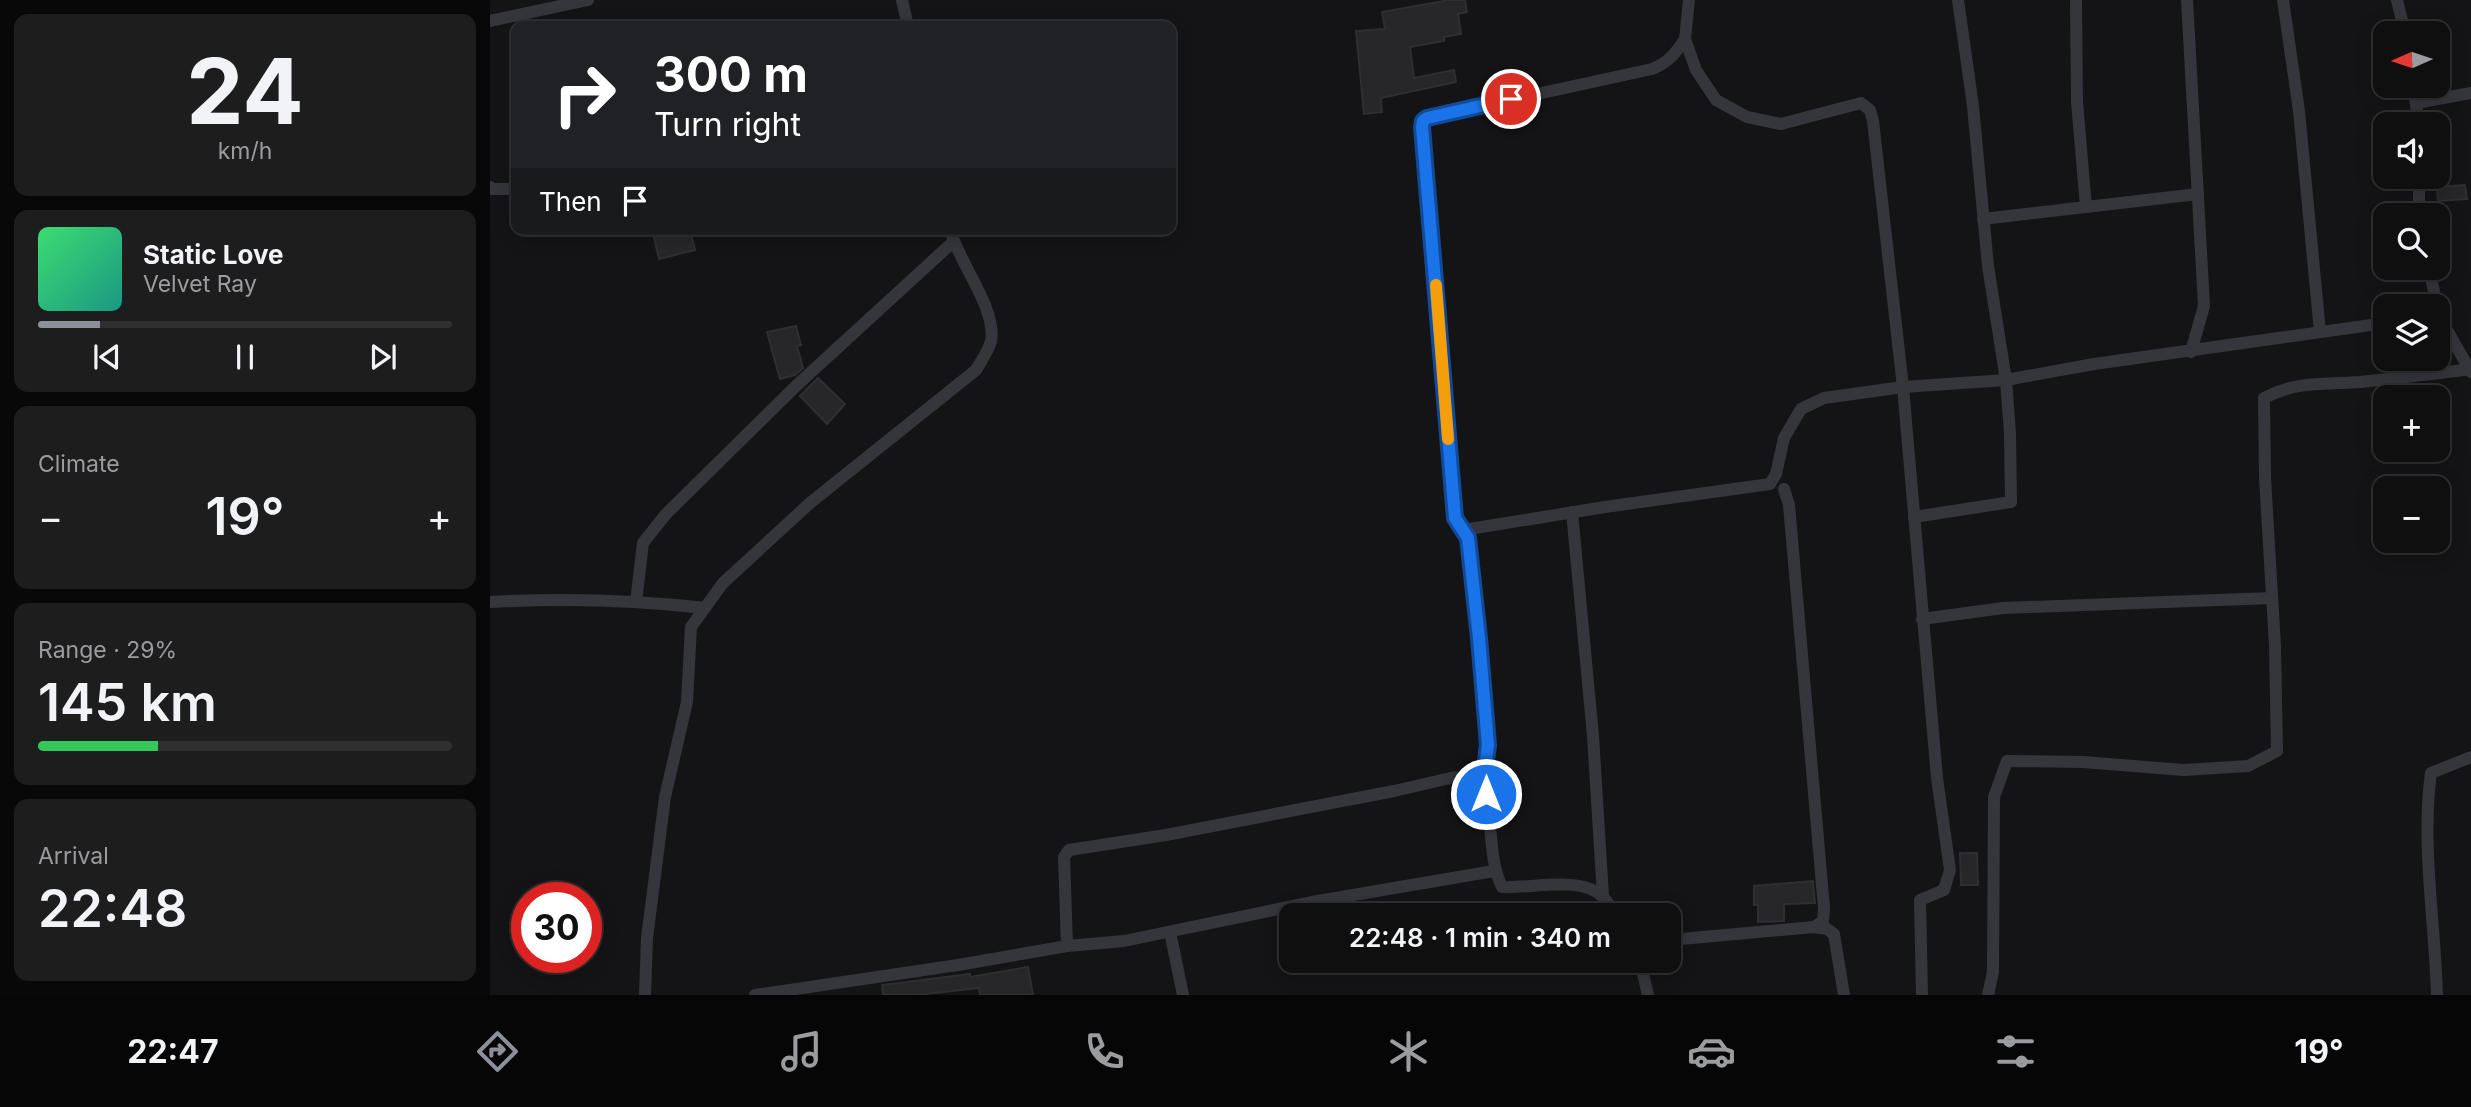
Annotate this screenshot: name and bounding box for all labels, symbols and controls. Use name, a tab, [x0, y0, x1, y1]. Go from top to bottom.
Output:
north arrow	[2373, 21, 2450, 98]
map controls	[2373, 21, 2450, 553]
text: 24	[186, 36, 304, 146]
text: 300 m	[654, 45, 808, 104]
icon: right	[539, 49, 630, 140]
pin	[1481, 69, 1541, 129]
icon: arrive	[1492, 80, 1530, 118]
text: Turn right	[654, 105, 801, 144]
button: sound	[2373, 112, 2450, 189]
text: km/h	[218, 137, 272, 165]
icon: arrive	[616, 182, 654, 220]
text: Then	[539, 186, 602, 217]
button: search	[2373, 203, 2450, 280]
text: Static Love	[143, 239, 284, 270]
text: Velvet Ray	[143, 270, 257, 298]
button: layers	[2373, 294, 2450, 371]
icon: previous	[88, 338, 126, 376]
icon: pause	[226, 338, 264, 376]
icon: next	[364, 338, 402, 376]
button: +	[2373, 385, 2450, 462]
text: Climate	[38, 450, 120, 478]
button: −	[2373, 476, 2450, 553]
text: 19°	[205, 485, 285, 548]
text: −	[38, 494, 63, 540]
text: +	[427, 494, 452, 540]
text: Range · 29%	[38, 636, 177, 664]
text: 145 km	[38, 671, 217, 734]
position arrow	[1449, 757, 1523, 831]
text: Arrival	[38, 842, 109, 870]
text: 22:48	[38, 877, 187, 940]
speed limit sign: 30	[511, 882, 602, 973]
text: 22:48 · 1 min · 340 m	[1349, 922, 1611, 953]
icon: directions	[473, 1027, 522, 1076]
icon: music	[777, 1027, 826, 1076]
icon: phone	[1080, 1027, 1129, 1076]
icon: climate	[1384, 1027, 1433, 1076]
icon: car	[1687, 1027, 1736, 1076]
icon: filters	[1991, 1027, 2040, 1076]
text: 22:47	[127, 1032, 219, 1071]
text: 19°	[2294, 1032, 2344, 1071]

